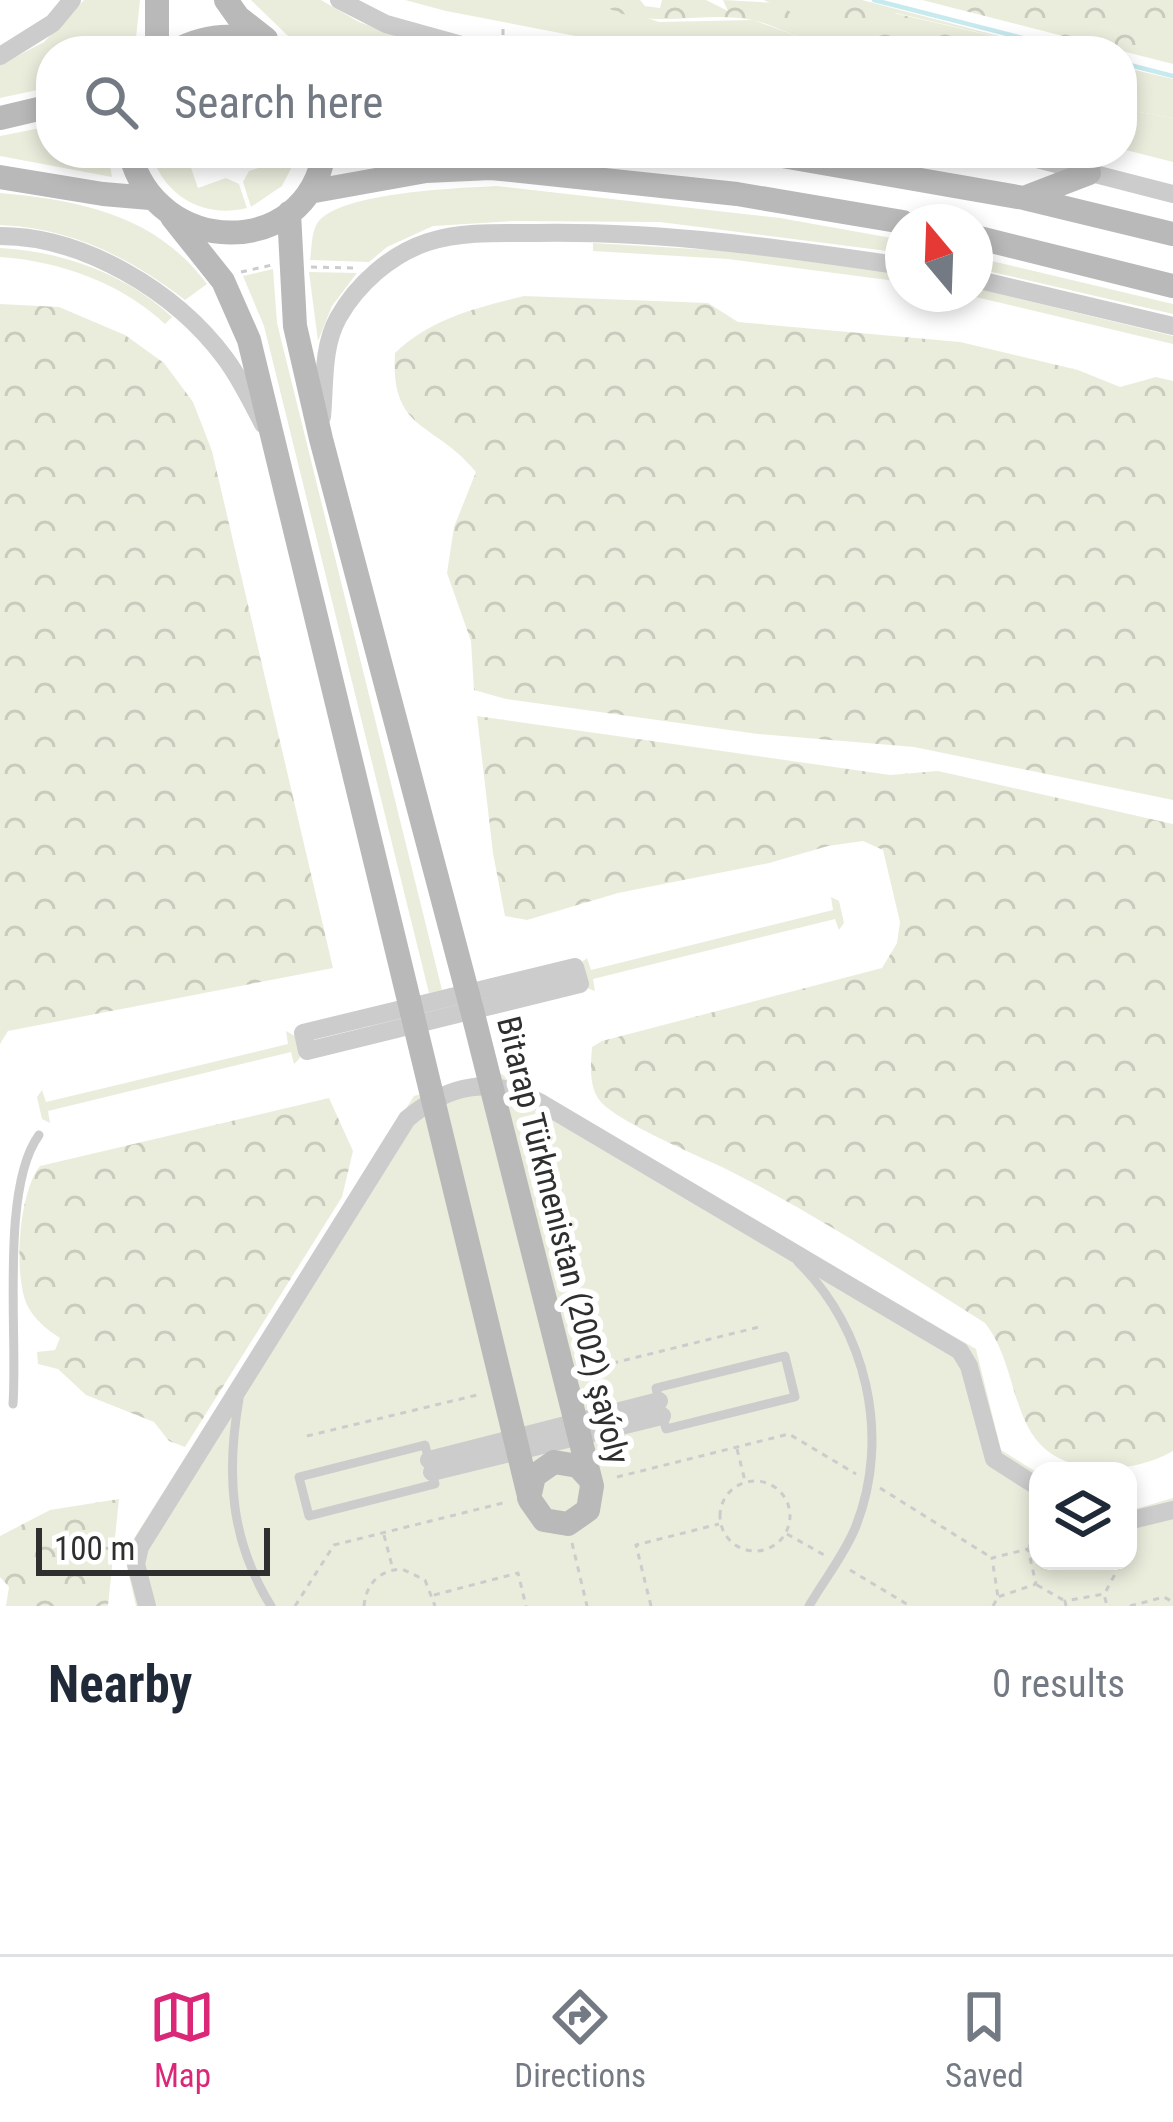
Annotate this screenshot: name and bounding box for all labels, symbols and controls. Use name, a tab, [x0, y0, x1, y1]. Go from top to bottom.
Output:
search box	[36, 36, 1137, 168]
icon: search	[78, 69, 144, 135]
text: Search here	[174, 76, 383, 129]
north arrow	[885, 204, 993, 312]
street label: Bitarap Türkmenistan (2002) şaýoly	[489, 1012, 638, 1468]
map controls	[1029, 1462, 1137, 1570]
button: layers	[1029, 1462, 1137, 1570]
scale bar	[36, 1522, 270, 1575]
text: 100 m	[54, 1529, 135, 1568]
text: Nearby	[48, 1655, 192, 1714]
text: 0 results	[992, 1661, 1125, 1707]
tab: Map	[149, 1984, 215, 2095]
tab: Directions	[514, 1984, 646, 2095]
tab: Saved	[945, 1984, 1024, 2095]

